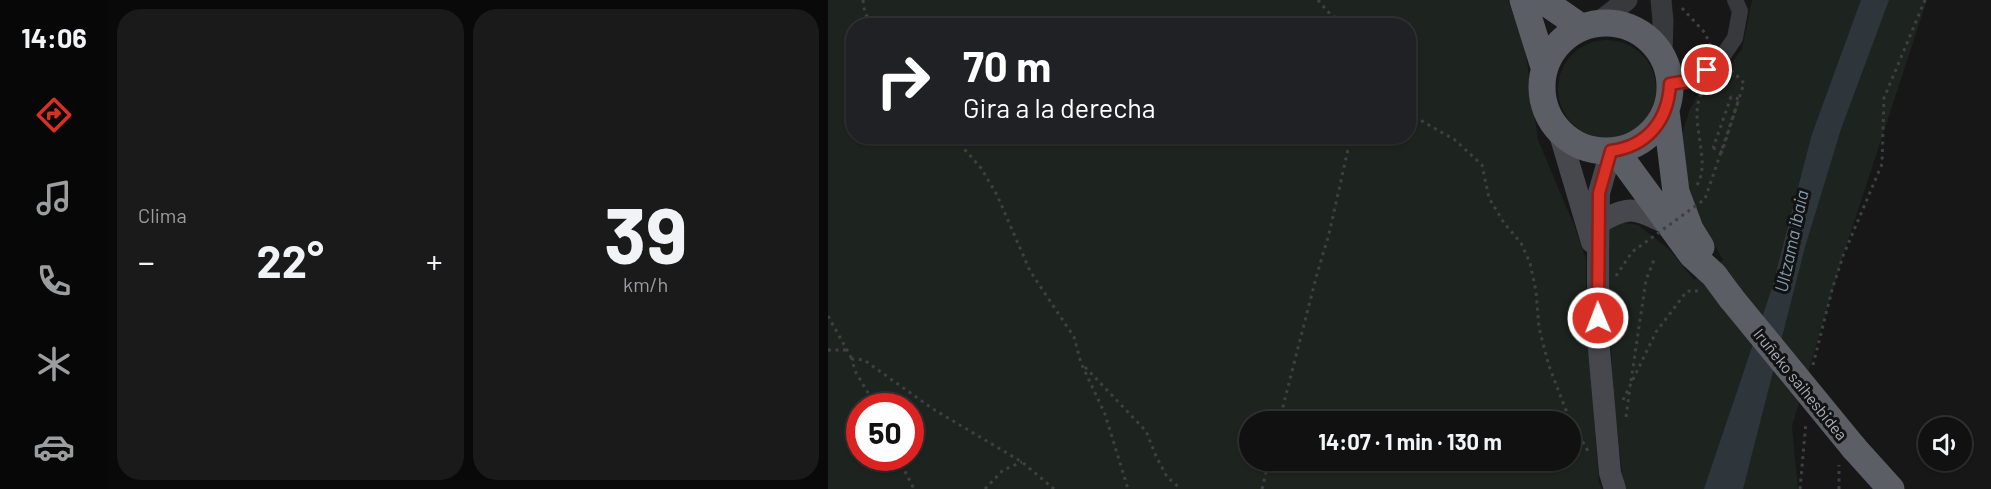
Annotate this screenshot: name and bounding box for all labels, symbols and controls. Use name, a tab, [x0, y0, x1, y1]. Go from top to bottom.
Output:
text: 14:06	[21, 21, 87, 53]
text: 70 m	[963, 40, 1051, 90]
icon: right	[864, 42, 942, 120]
pin	[1681, 44, 1732, 95]
icon: arrive	[1690, 53, 1723, 86]
text: Gira a la derecha	[963, 91, 1156, 123]
icon: directions	[33, 94, 75, 136]
icon: music	[33, 177, 75, 219]
text: 39	[604, 186, 688, 280]
water label: Ultzama ibaia	[1769, 188, 1813, 294]
text: Clima	[138, 203, 187, 227]
text: 22°	[257, 233, 324, 287]
text: −	[138, 241, 155, 281]
text: +	[426, 241, 442, 281]
icon: phone	[33, 260, 75, 302]
text: km/h	[623, 272, 668, 296]
position arrow	[1566, 286, 1630, 350]
street label: Iruñeko saihesbidea	[1750, 324, 1852, 444]
icon: climate	[33, 343, 75, 385]
speed limit sign: 50	[846, 393, 924, 471]
map controls	[1918, 417, 1972, 471]
button: sound	[1918, 417, 1972, 471]
icon: car	[33, 426, 75, 468]
text: 14:07 · 1 min · 130 m	[1318, 428, 1502, 454]

